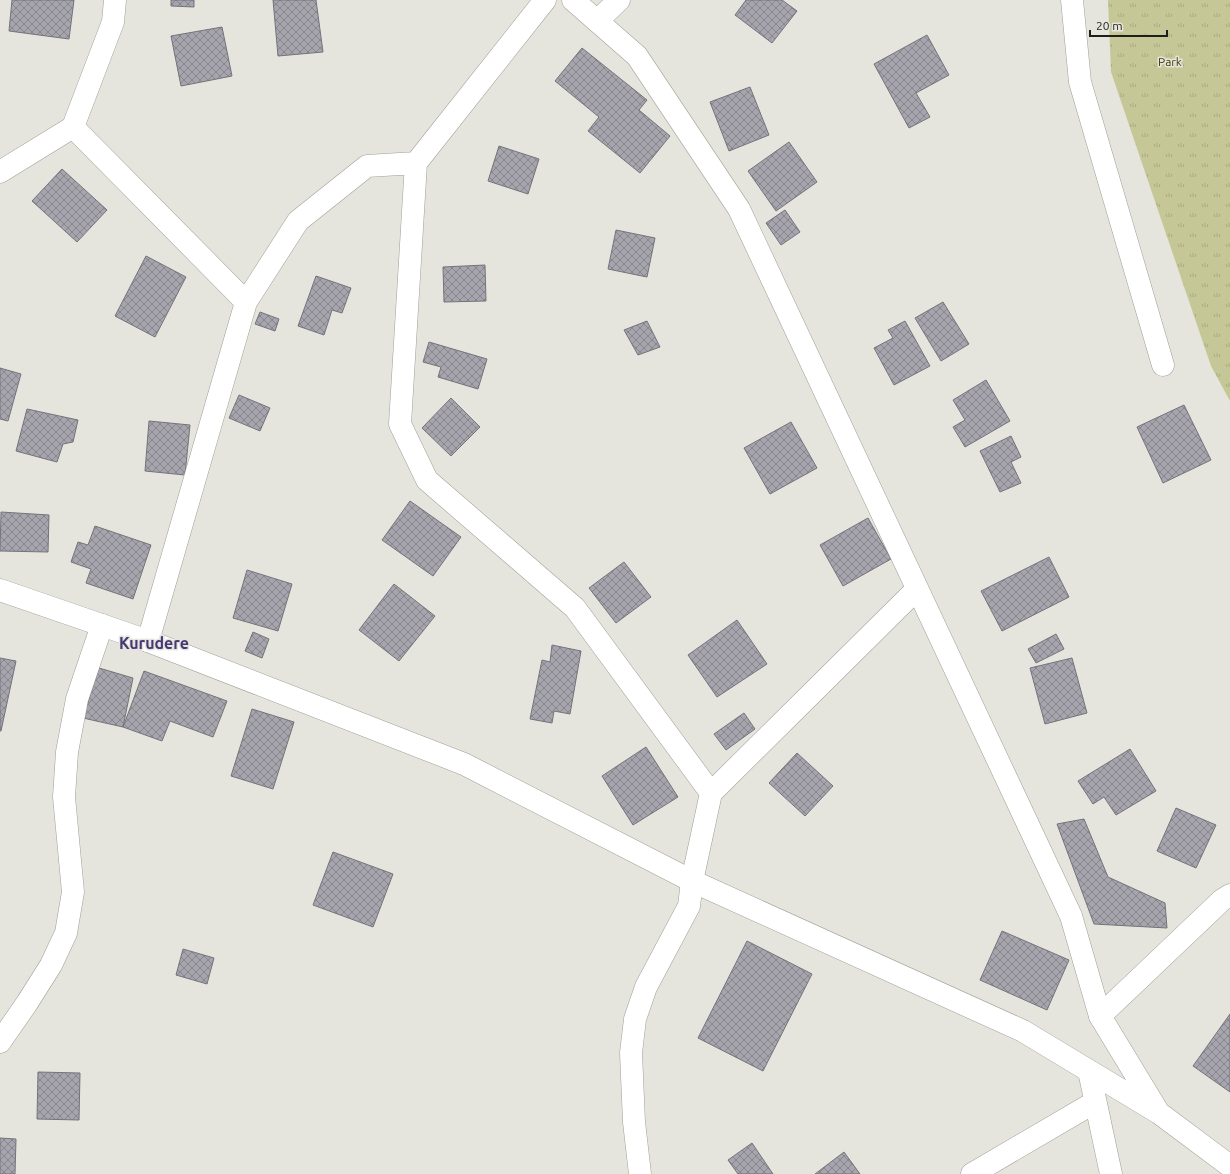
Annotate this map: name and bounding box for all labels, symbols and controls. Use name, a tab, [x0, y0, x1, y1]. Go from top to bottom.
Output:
scale bar	[1090, 12, 1167, 38]
text: 20 m	[1096, 19, 1123, 32]
park label: Park	[1158, 55, 1182, 68]
district label: Kurudere	[119, 634, 189, 652]

